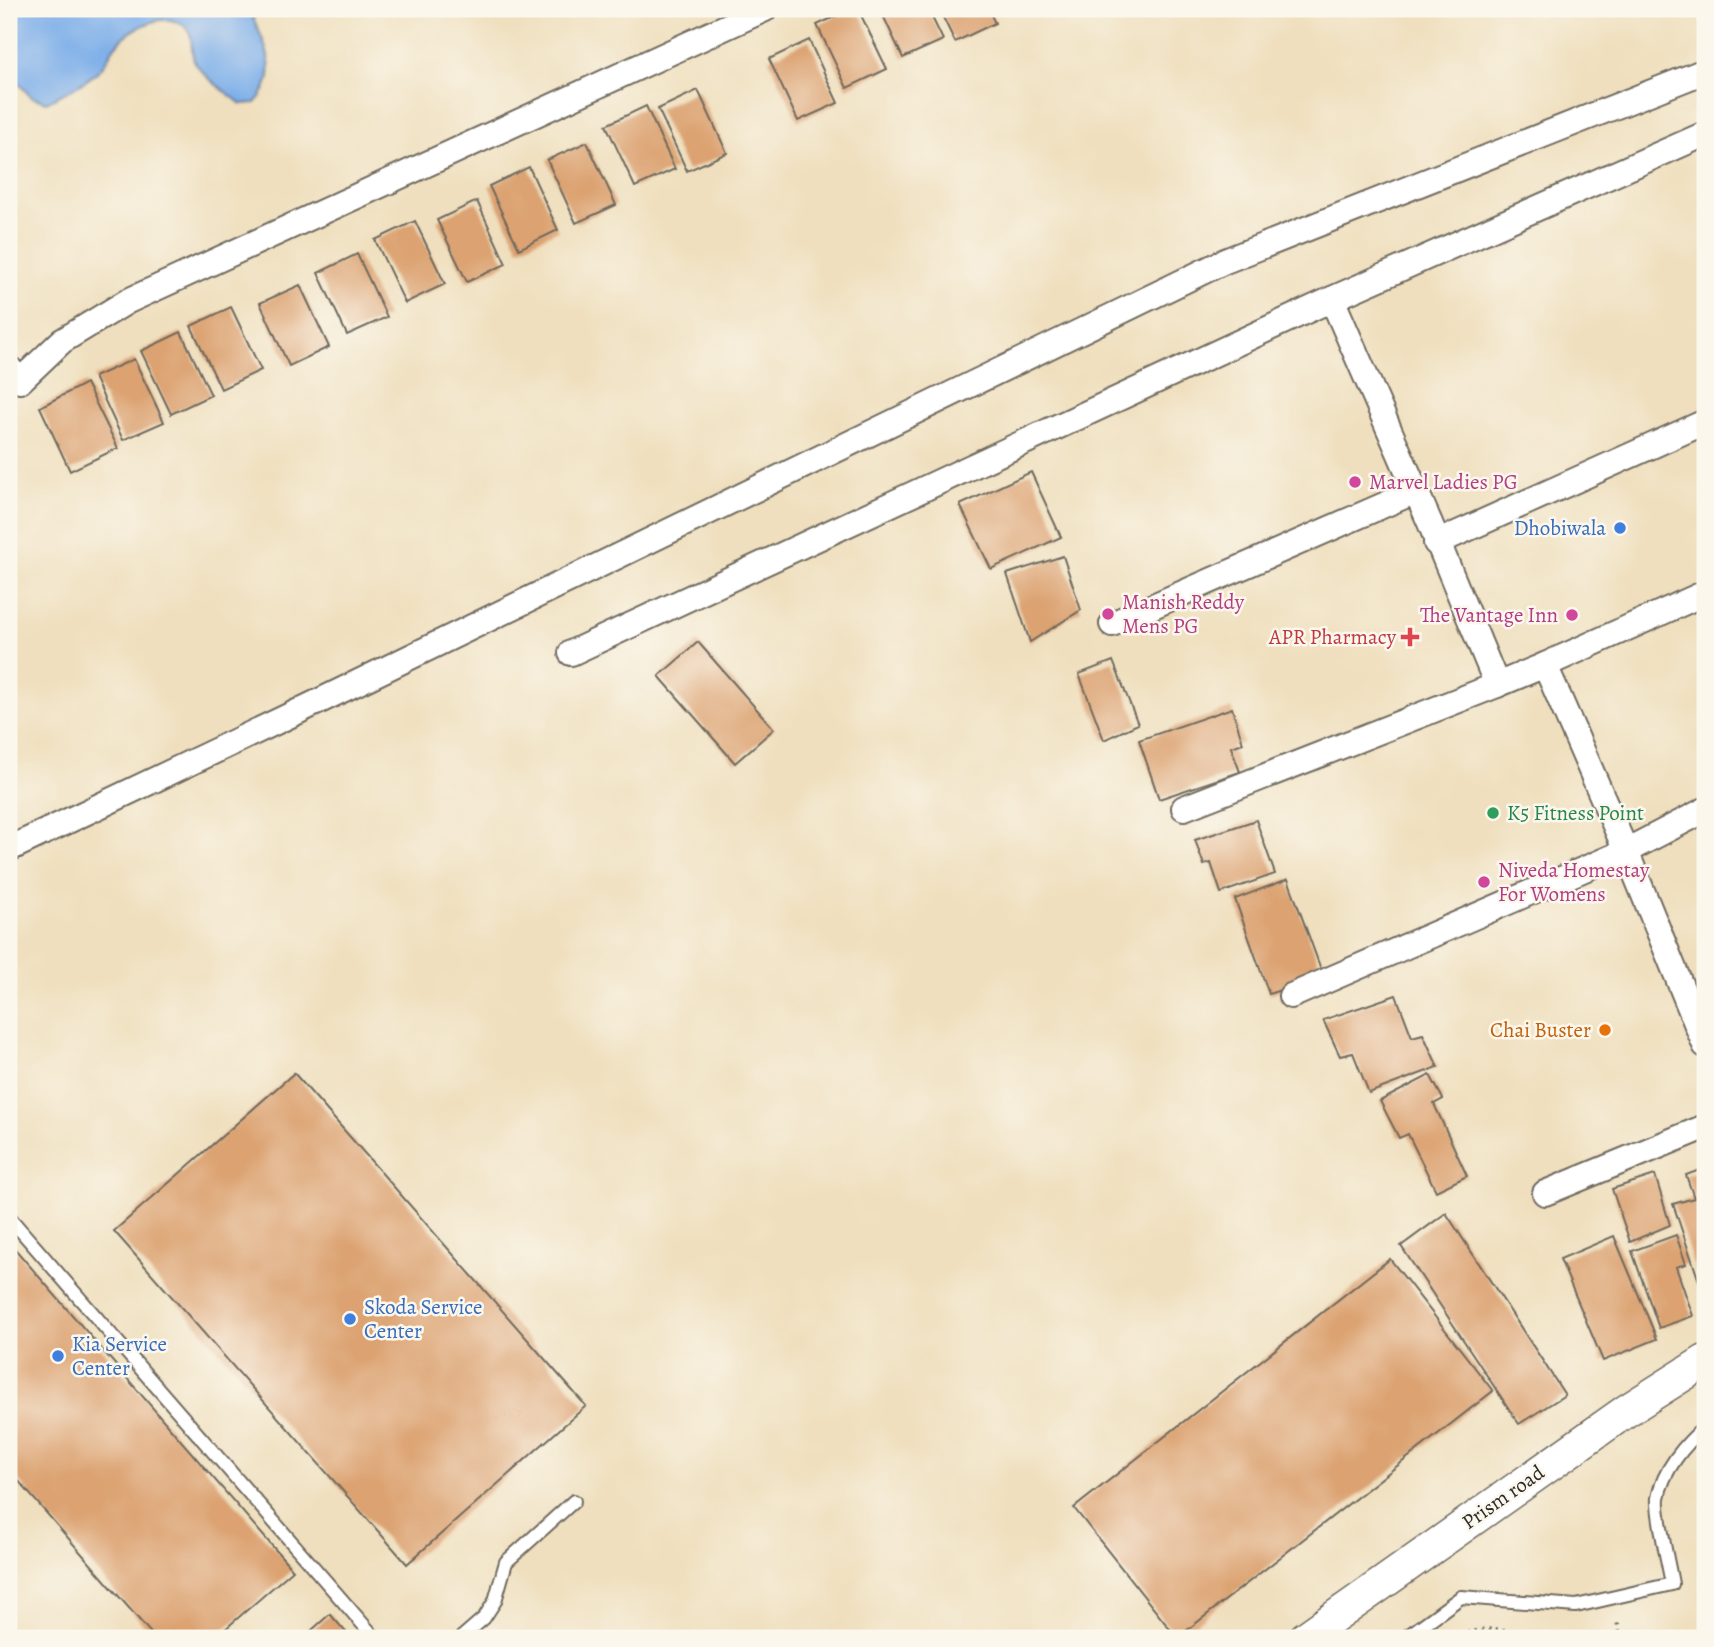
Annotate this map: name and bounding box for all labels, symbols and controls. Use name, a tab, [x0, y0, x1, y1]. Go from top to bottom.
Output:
place label: Marvel Ladies PG	[1369, 468, 1518, 496]
marker: Marvel Ladies PG	[1347, 474, 1363, 490]
place label: Dhobiwala	[1514, 514, 1606, 542]
marker: Dhobiwala	[1612, 520, 1628, 536]
place label: Manish Reddy Mens PG	[1122, 588, 1245, 640]
place label: The Vantage Inn	[1420, 601, 1558, 629]
marker: Manish Reddy Mens PG	[1100, 606, 1116, 622]
marker: The Vantage Inn	[1564, 607, 1580, 623]
place label: APR Pharmacy	[1268, 623, 1397, 651]
marker: APR Pharmacy	[1402, 629, 1418, 645]
place label: K5 Fitness Point	[1507, 799, 1644, 827]
marker: K5 Fitness Point	[1485, 805, 1501, 821]
place label: Niveda Homestay For Womens	[1498, 856, 1650, 908]
marker: Niveda Homestay For Womens	[1476, 874, 1492, 890]
place label: Chai Buster	[1490, 1016, 1591, 1044]
marker: Chai Buster	[1597, 1022, 1613, 1038]
place label: Skoda Service Center	[364, 1293, 482, 1345]
marker: Skoda Service Center	[342, 1311, 358, 1327]
place label: Kia Service Center	[72, 1330, 167, 1382]
marker: Kia Service Center	[50, 1348, 66, 1364]
street label: Prism road	[1456, 1458, 1550, 1536]

